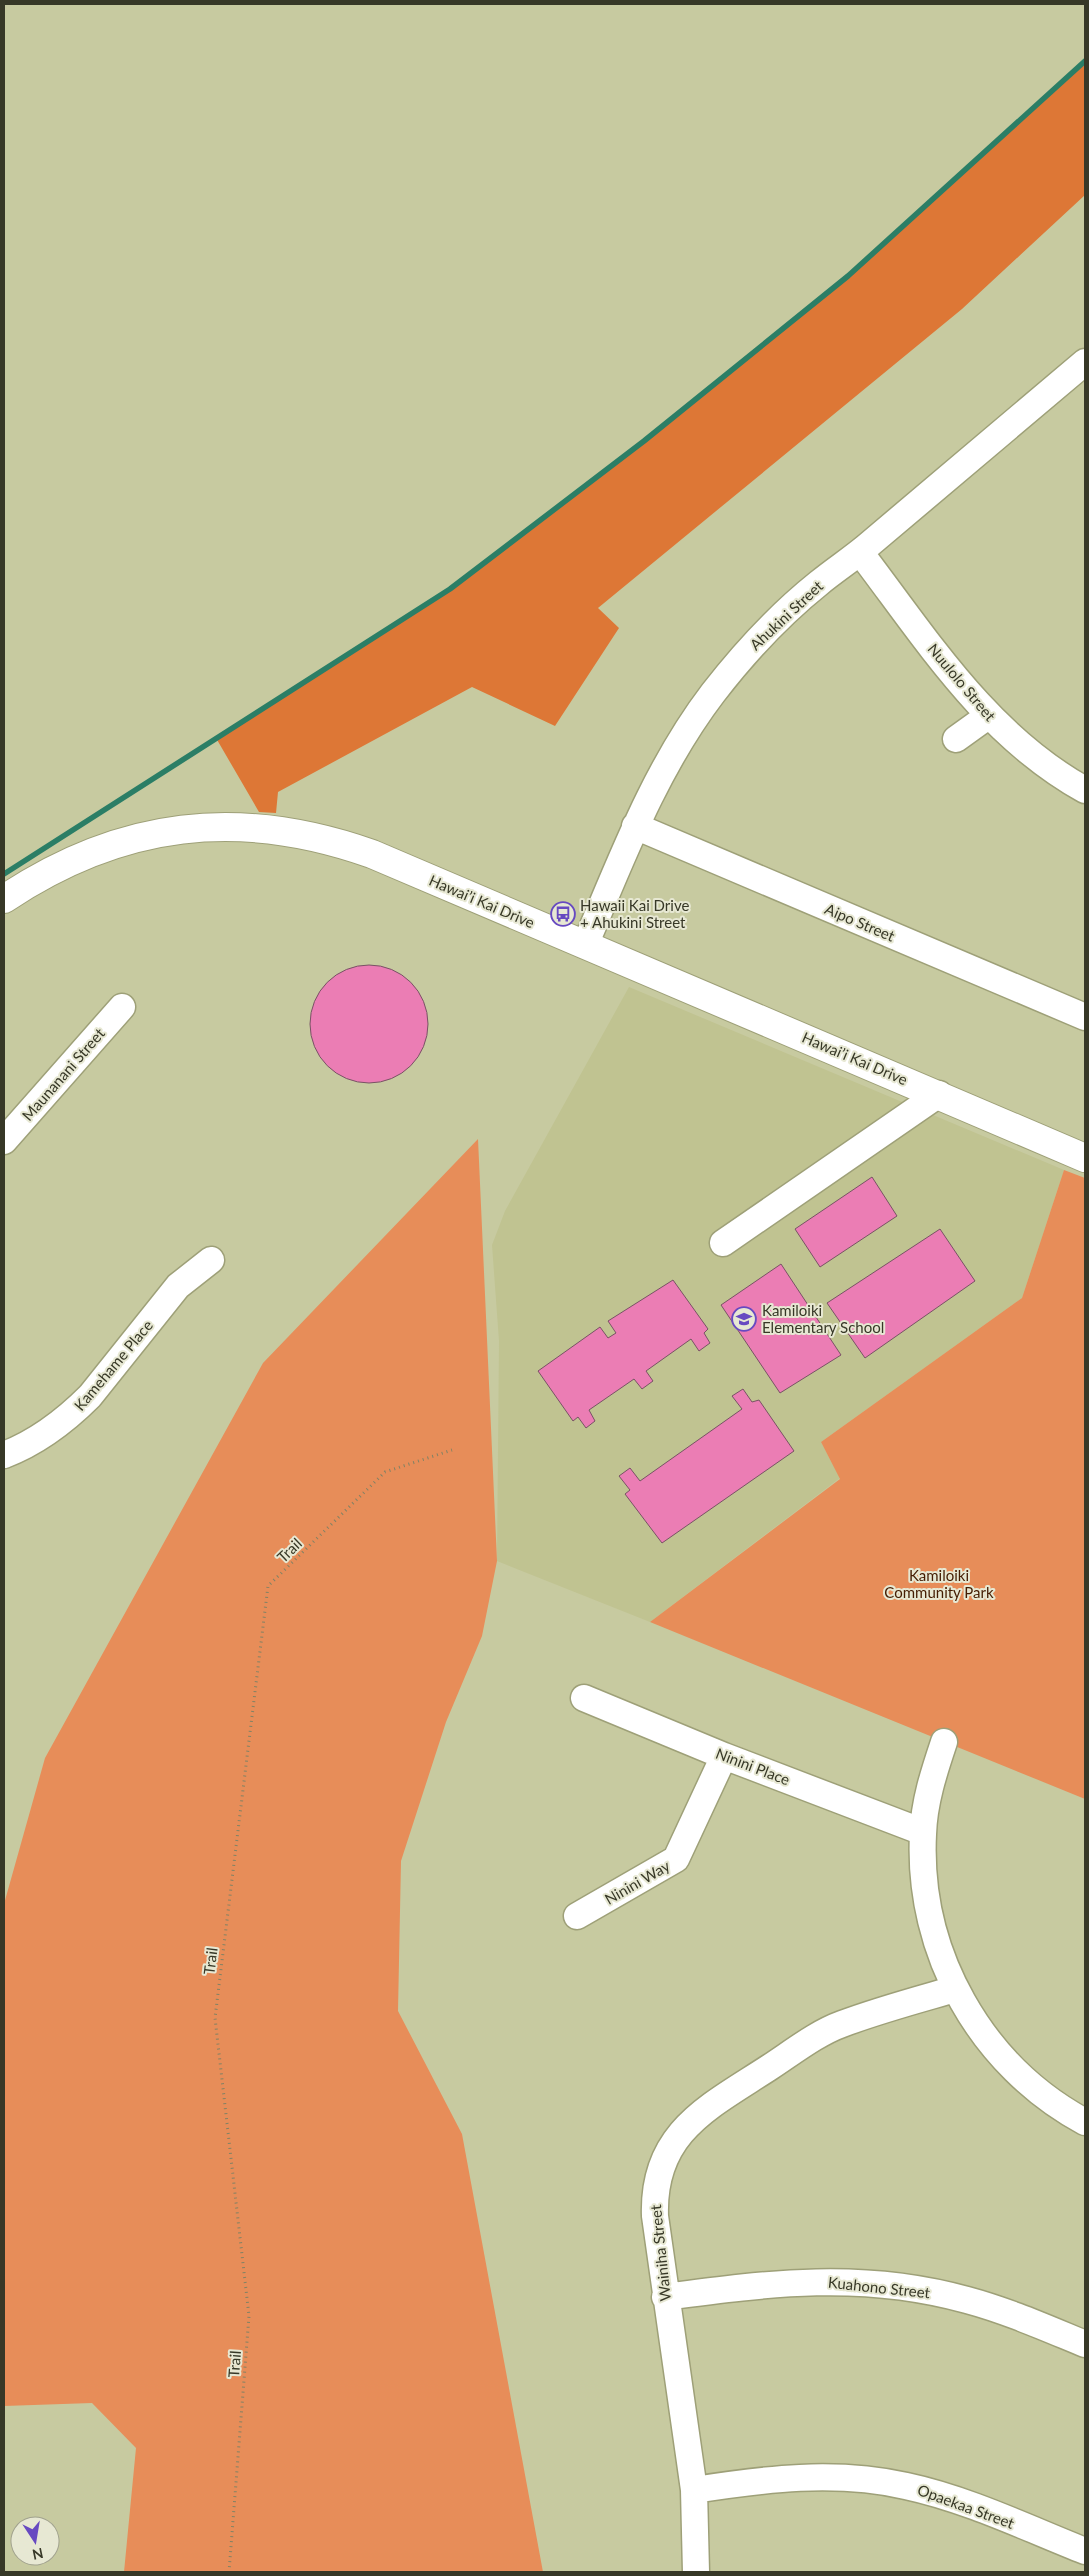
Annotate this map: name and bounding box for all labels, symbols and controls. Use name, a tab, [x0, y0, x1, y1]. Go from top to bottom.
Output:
street label: Ahukini Street	[746, 576, 827, 653]
street label: Nuulolo Street	[924, 640, 1000, 725]
street label: Hawai’i Kai Drive	[427, 871, 537, 931]
place label: Hawaii Kai Drive + Ahukini Street	[580, 896, 689, 931]
street label: Aipo Street	[822, 899, 898, 945]
bus stop icon: Hawaii Kai Drive + Ahukini Street	[550, 901, 576, 927]
street label: Maunanani Street	[18, 1024, 108, 1124]
street label: Hawai’i Kai Drive	[800, 1028, 910, 1088]
place label: Kamiloiki Elementary School	[762, 1301, 884, 1336]
school or university icon: Kamiloiki Elementary School	[731, 1306, 757, 1332]
street label: Kamehame Place	[70, 1316, 156, 1414]
street label: Trail	[273, 1534, 305, 1566]
park label: Kamiloiki Community Park	[884, 1566, 994, 1601]
street label: Ninini Place	[714, 1744, 793, 1788]
street label: Ninini Way	[601, 1856, 673, 1908]
street label: Trail	[199, 1946, 221, 1976]
street label: Wainiha Street	[646, 2203, 674, 2302]
street label: Kuahono Street	[827, 2273, 932, 2301]
street label: Trail	[224, 2350, 244, 2378]
street label: Opaekaa Street	[915, 2480, 1017, 2532]
north arrow	[10, 2516, 60, 2566]
text: N	[31, 2545, 45, 2564]

